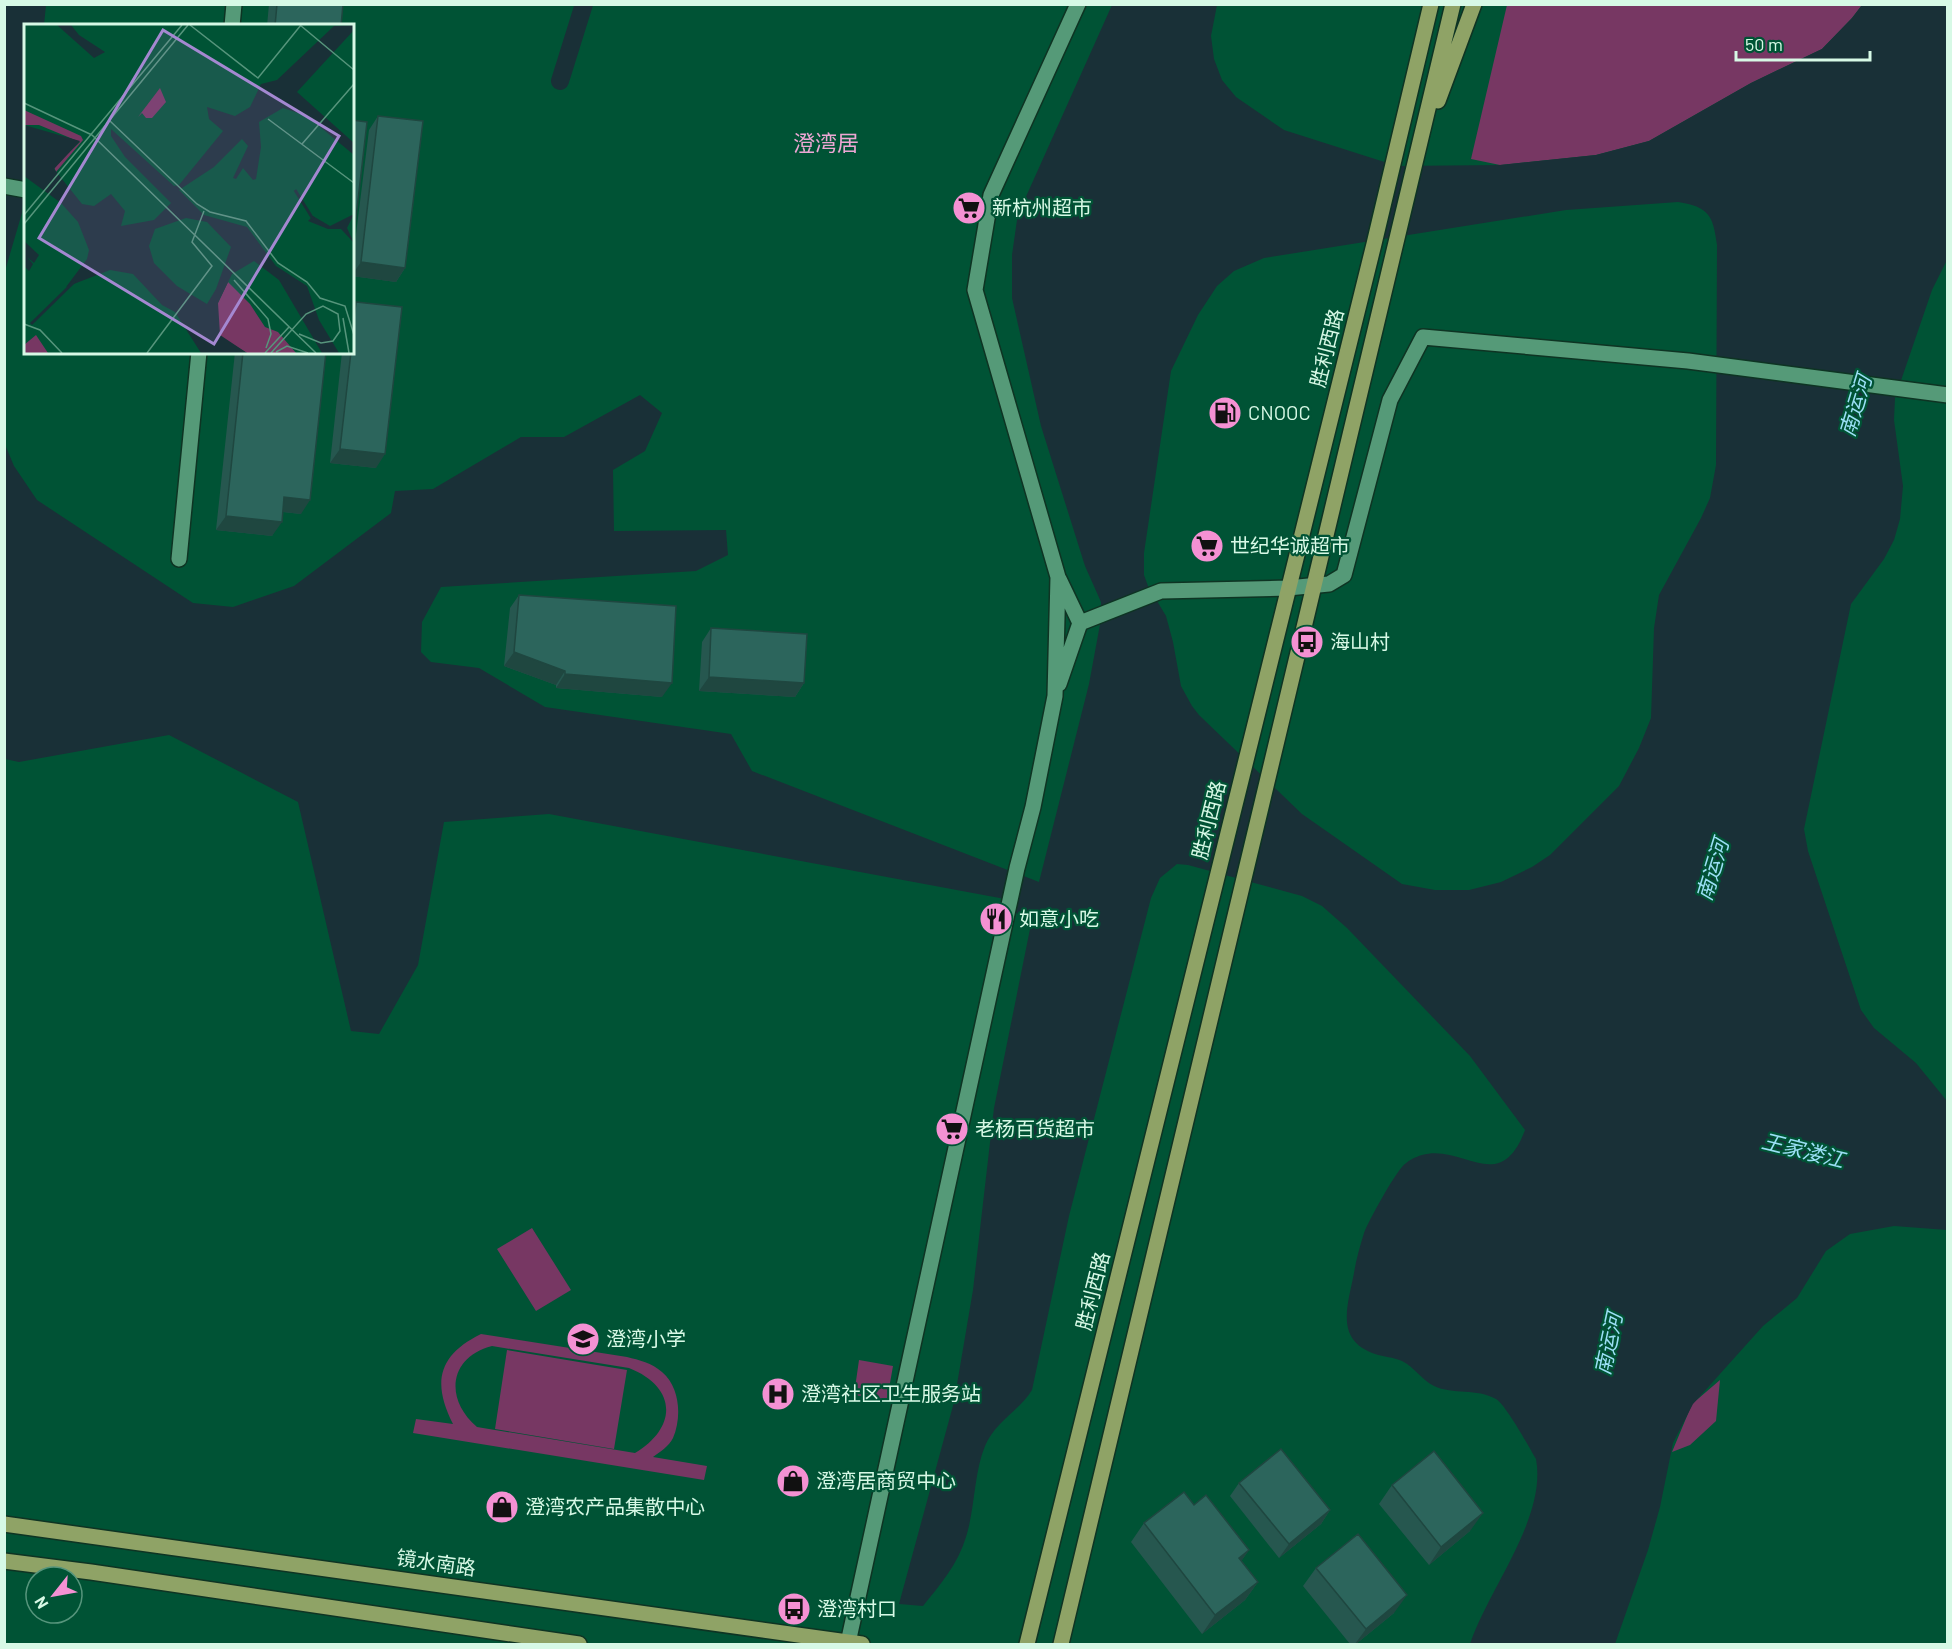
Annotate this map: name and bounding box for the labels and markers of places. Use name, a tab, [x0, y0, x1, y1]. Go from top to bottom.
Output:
supermarket icon: 新杭州超市	[951, 190, 987, 226]
place label: 新杭州超市	[992, 195, 1092, 219]
fuel station icon: CNOOC	[1207, 395, 1243, 431]
place label: CNOOC	[1248, 400, 1311, 424]
supermarket icon: 世纪华诚超市	[1189, 528, 1225, 564]
place label: 世纪华诚超市	[1230, 533, 1350, 557]
bus stop icon: 海山村	[1289, 624, 1325, 660]
place label: 海山村	[1330, 629, 1390, 653]
restaurant icon: 如意小吃	[978, 901, 1014, 937]
place label: 如意小吃	[1019, 906, 1099, 930]
supermarket icon: 老杨百货超市	[934, 1111, 970, 1147]
place label: 老杨百货超市	[975, 1116, 1095, 1140]
school or university icon: 澄湾小学	[565, 1321, 601, 1357]
place label: 澄湾小学	[606, 1326, 686, 1350]
hospital icon: 澄湾社区卫生服务站	[760, 1376, 796, 1412]
place label: 澄湾社区卫生服务站	[801, 1381, 981, 1405]
shop icon: 澄湾居商贸中心	[775, 1463, 811, 1499]
place label: 澄湾居商贸中心	[816, 1468, 956, 1492]
shop icon: 澄湾农产品集散中心	[484, 1489, 520, 1525]
place label: 澄湾农产品集散中心	[525, 1494, 705, 1518]
bus stop icon: 澄湾村口	[776, 1591, 812, 1627]
place label: 澄湾村口	[817, 1596, 897, 1620]

